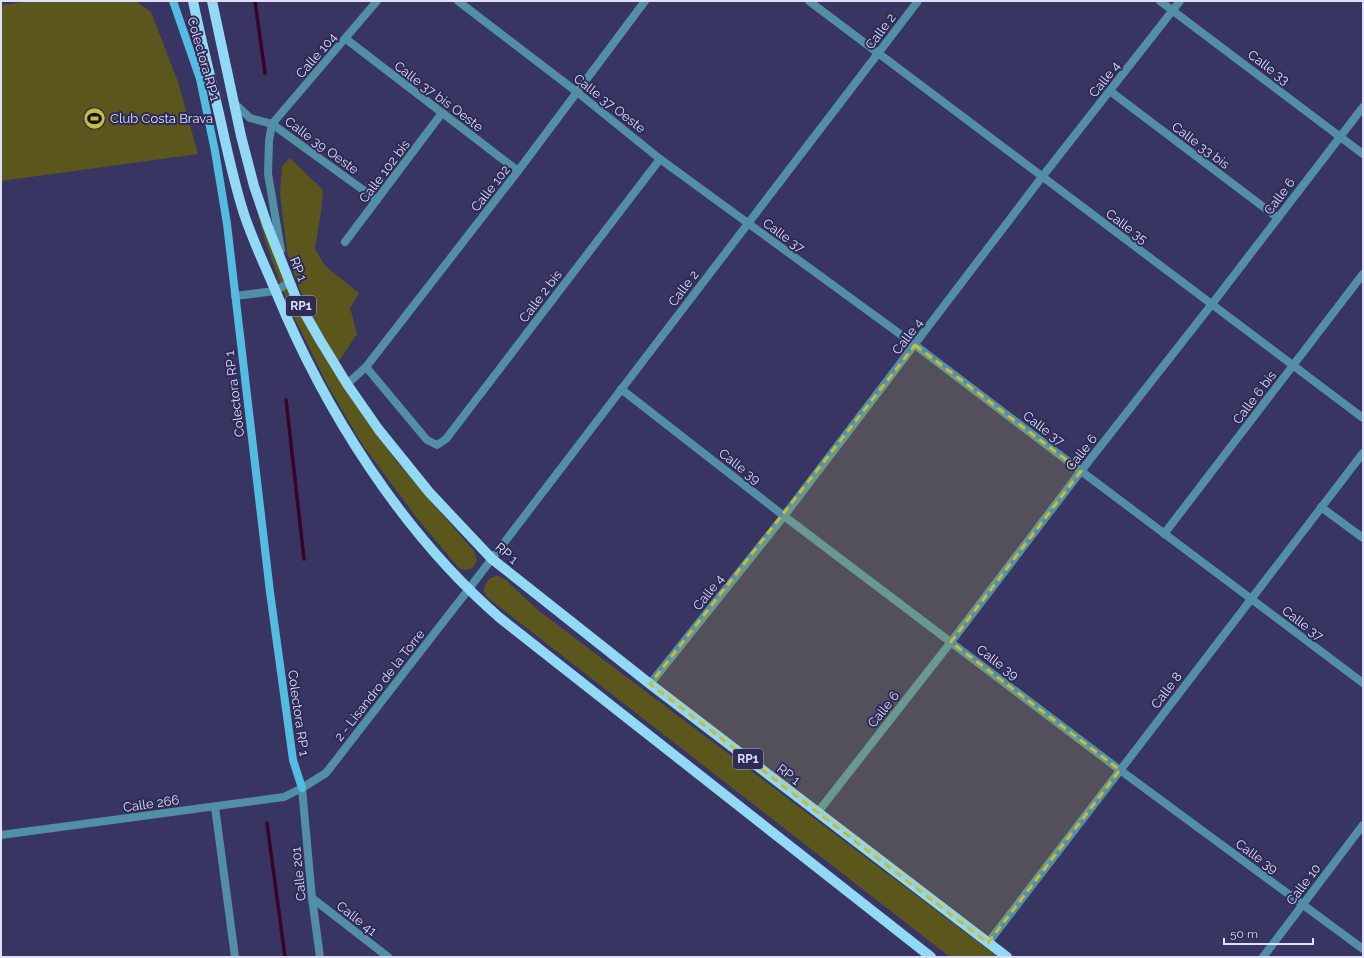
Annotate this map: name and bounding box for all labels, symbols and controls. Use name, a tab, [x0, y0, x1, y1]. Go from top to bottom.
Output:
street label: Calle 2	[862, 10, 899, 52]
street label: Colectora RP 1	[184, 15, 223, 103]
street label: Calle 104	[293, 30, 340, 81]
street label: Calle 33	[1245, 47, 1292, 88]
street label: Calle 37 bis Oeste	[391, 58, 486, 135]
street label: Calle 4	[1086, 58, 1123, 100]
street label: Calle 37 Oeste	[571, 71, 649, 136]
sports icon: Club Costa Brava	[82, 105, 108, 131]
place label: Club Costa Brava	[110, 111, 213, 126]
street label: Calle 39 Oeste	[282, 114, 362, 177]
street label: Calle 33 bis	[1169, 119, 1233, 172]
street label: Calle 102 bis	[356, 137, 413, 206]
street label: Calle 102	[468, 162, 513, 214]
street label: Calle 6	[1261, 175, 1298, 218]
street label: Calle 35	[1103, 206, 1150, 247]
street label: Calle 37	[760, 215, 808, 256]
street label: RP 1	[287, 255, 310, 284]
street label: Calle 2 bis	[516, 267, 565, 325]
street label: Calle 2	[665, 267, 702, 309]
road number: RP1	[286, 296, 316, 316]
street label: Calle 4	[889, 315, 926, 357]
street label: Colectora RP 1	[222, 349, 247, 438]
street label: Calle 6 bis	[1230, 368, 1279, 427]
street label: Calle 37	[1020, 408, 1067, 449]
street label: Calle 6	[1063, 431, 1100, 473]
street label: Calle 39	[716, 446, 764, 487]
street label: RP 1	[492, 539, 521, 568]
street label: Calle 4	[690, 571, 727, 613]
street label: Calle 37	[1279, 603, 1326, 644]
street label: 2 - Lisandro de la Torre	[331, 626, 428, 744]
street label: Calle 39	[974, 642, 1022, 683]
street label: Colectora RP 1	[285, 669, 312, 758]
street label: Calle 8	[1148, 669, 1185, 711]
street label: Calle 6	[865, 688, 902, 730]
road number: RP1	[733, 749, 763, 769]
street label: RP 1	[774, 761, 804, 788]
street label: Calle 266	[122, 792, 180, 815]
street label: Calle 39	[1233, 836, 1281, 877]
street label: Calle 201	[288, 846, 309, 902]
street label: Calle 10	[1283, 861, 1324, 908]
street label: Calle 41	[334, 898, 380, 939]
scale bar	[1224, 920, 1313, 946]
text: 50 m	[1230, 927, 1258, 941]

